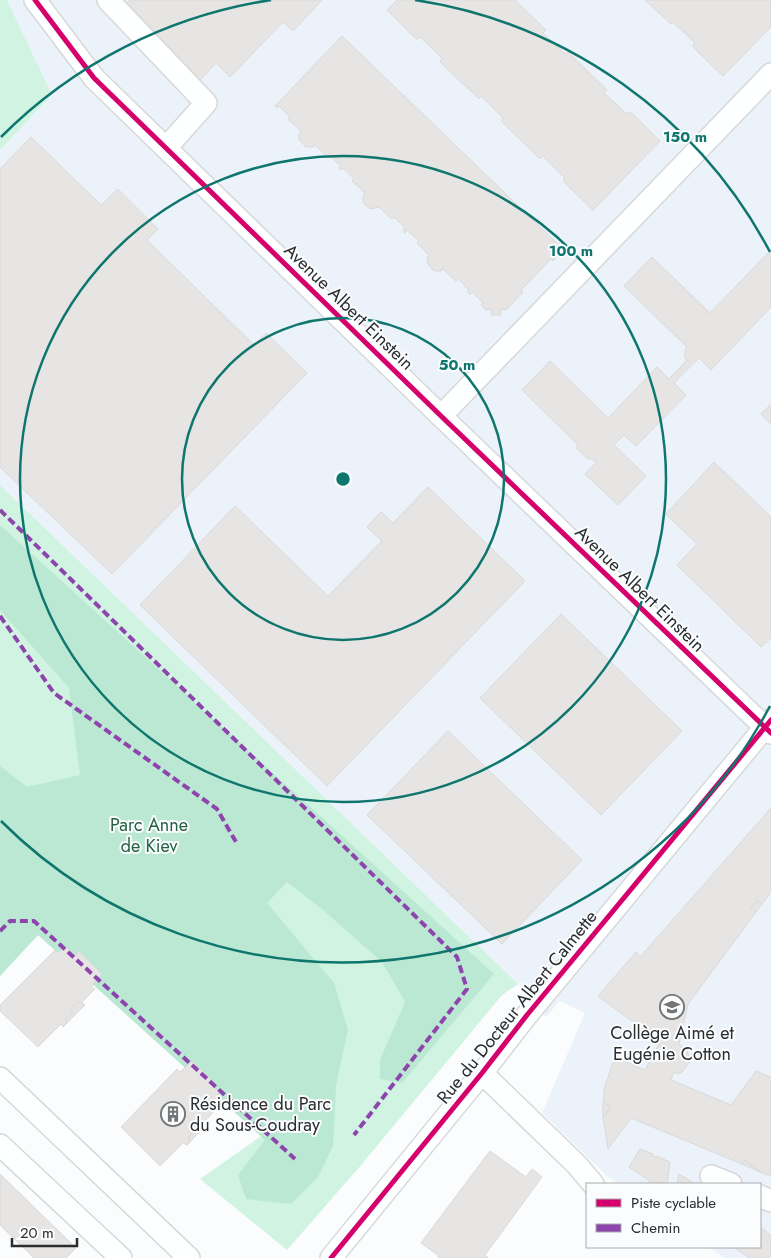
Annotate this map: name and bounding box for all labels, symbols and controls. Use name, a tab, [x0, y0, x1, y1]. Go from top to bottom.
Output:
text: 150 m	[663, 126, 707, 148]
street label: Avenue Albert Einstein	[278, 238, 420, 376]
text: 100 m	[549, 240, 593, 262]
text: 50 m	[439, 354, 475, 376]
centre of rings	[334, 470, 352, 488]
street label: Avenue Albert Einstein	[569, 520, 711, 658]
park label: Parc Anne de Kiev	[110, 812, 188, 859]
street label: Rue du Docteur Albert Calmette	[431, 905, 603, 1109]
school or university icon: Collège Aimé et Eugénie Cotton	[659, 994, 685, 1020]
place label: Collège Aimé et Eugénie Cotton	[610, 1020, 734, 1067]
place label: Résidence du Parc du Sous-Coudray	[190, 1091, 331, 1138]
building icon: Résidence du Parc du Sous-Coudray	[160, 1101, 186, 1127]
legend	[586, 1183, 761, 1248]
text: Piste cyclable	[631, 1192, 716, 1214]
scale bar	[12, 1216, 78, 1248]
text: Chemin	[631, 1217, 680, 1239]
text: 20 m	[20, 1222, 54, 1244]

